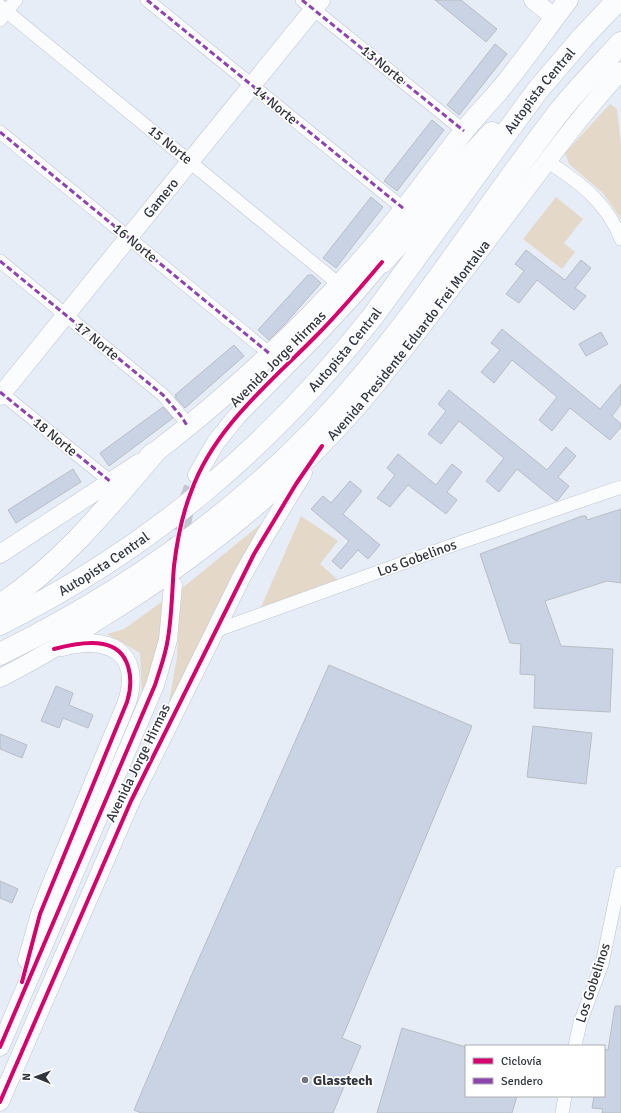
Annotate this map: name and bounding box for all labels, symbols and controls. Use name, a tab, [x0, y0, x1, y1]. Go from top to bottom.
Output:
street label: 13 Norte	[357, 42, 409, 88]
street label: Autopista Central	[500, 44, 579, 137]
street label: 14 Norte	[249, 82, 301, 128]
street label: 15 Norte	[144, 122, 196, 168]
street label: Gamero	[139, 174, 182, 221]
street label: 16 Norte	[109, 220, 161, 266]
street label: Avenida Presidente Eduardo Frei Montalva	[323, 236, 493, 444]
street label: Autopista Central	[304, 304, 385, 395]
street label: Avenida Jorge Hirmas	[226, 307, 330, 411]
street label: 17 Norte	[71, 318, 123, 364]
street label: 18 Norte	[29, 414, 81, 460]
street label: Autopista Central	[55, 528, 152, 599]
street label: Los Gobelinos	[375, 536, 459, 580]
street label: Avenida Jorge Hirmas	[102, 701, 174, 825]
street label: Los Gobelinos	[572, 941, 614, 1025]
legend	[465, 1045, 605, 1097]
text: Ciclovía	[501, 1054, 542, 1069]
north arrow	[16, 1057, 56, 1097]
place label: Glasstech	[313, 1072, 373, 1089]
text: N	[20, 1073, 33, 1081]
text: Sendero	[501, 1074, 543, 1089]
marker: Glasstech	[300, 1075, 310, 1085]

